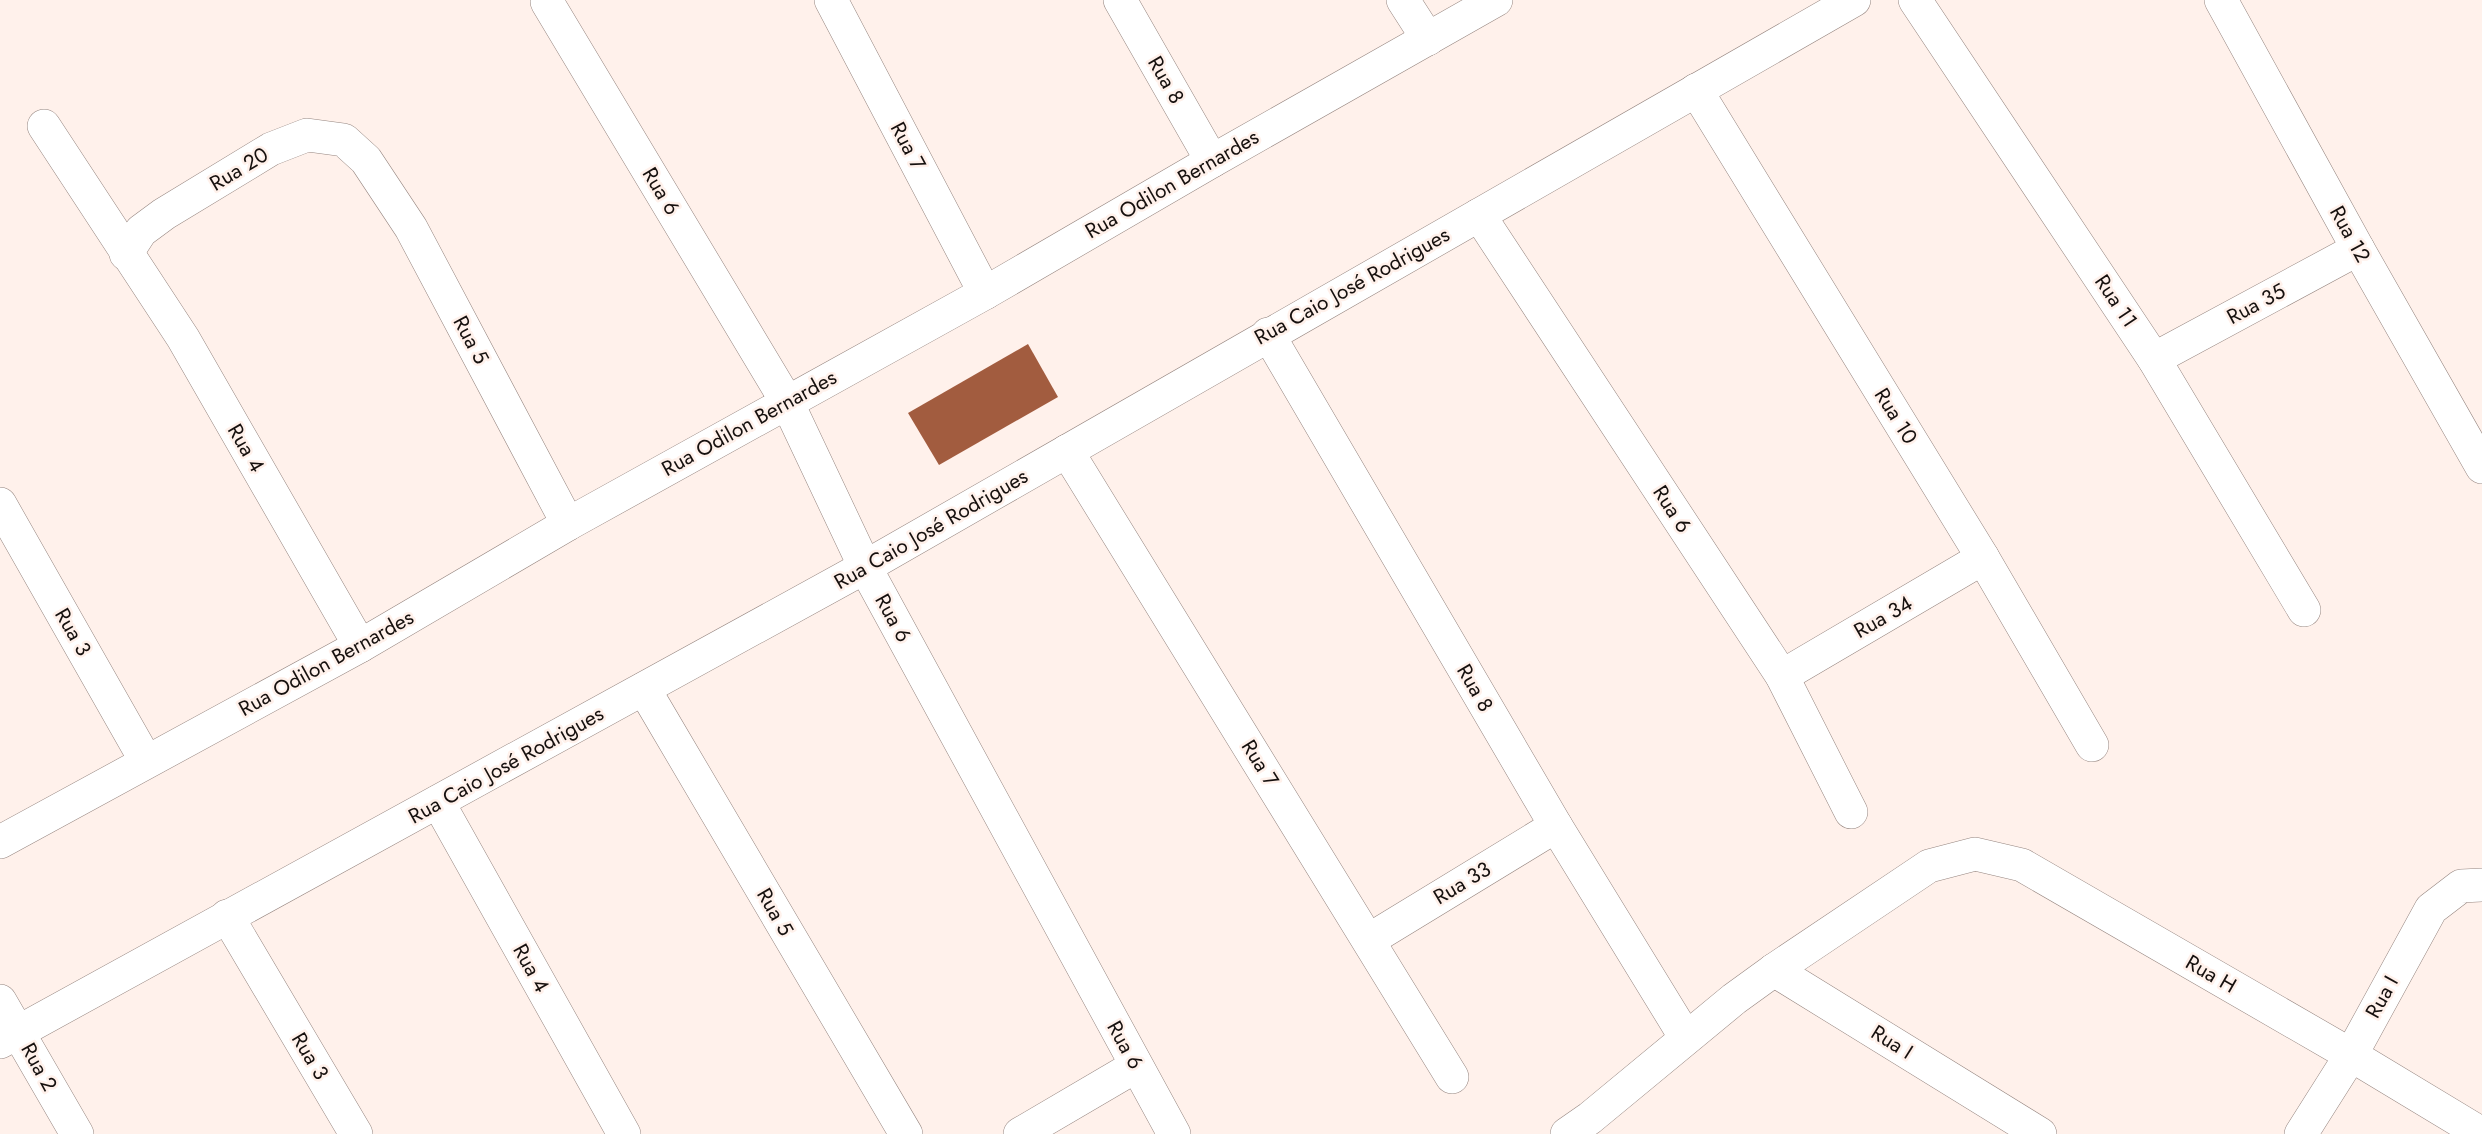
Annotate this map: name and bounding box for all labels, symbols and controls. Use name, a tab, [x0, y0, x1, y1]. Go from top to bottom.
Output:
street label: Rua 8	[1140, 51, 1192, 109]
street label: Rua 7	[883, 117, 933, 175]
street label: Rua Odilon Bernardes	[1080, 122, 1264, 246]
street label: Rua 20	[204, 140, 274, 198]
street label: Rua 6	[635, 161, 687, 221]
street label: Rua 12	[2322, 200, 2378, 268]
street label: Rua Caio José Rodrigues	[1249, 220, 1455, 352]
street label: Rua 11	[2087, 269, 2145, 333]
street label: Rua 35	[2221, 276, 2291, 332]
street label: Rua 5	[446, 310, 496, 370]
street label: Rua Odilon Bernardes	[656, 362, 842, 484]
street label: Rua 10	[1867, 382, 1925, 450]
street label: Rua 4	[220, 418, 272, 478]
street label: Rua Caio José Rodrigues	[829, 461, 1033, 597]
street label: Rua 6	[1645, 479, 1699, 539]
street label: Rua 6	[867, 588, 919, 648]
street label: Rua 34	[1848, 588, 1918, 646]
street label: Rua Odilon Bernardes	[233, 602, 419, 724]
street label: Rua 3	[47, 603, 99, 661]
street label: Rua 8	[1449, 659, 1501, 717]
street label: Rua Caio José Rodrigues	[403, 699, 609, 831]
street label: Rua 7	[1234, 734, 1286, 792]
street label: Rua 33	[1428, 854, 1496, 912]
street label: Rua 5	[749, 882, 801, 942]
street label: Rua 4	[505, 938, 557, 998]
street label: Rua H	[2180, 947, 2242, 1001]
street label: Rua I	[2358, 970, 2406, 1024]
street label: Rua 6	[1099, 1015, 1151, 1075]
street label: Rua I	[1865, 1018, 1919, 1066]
street label: Rua 3	[284, 1027, 336, 1085]
street label: Rua 2	[13, 1037, 65, 1097]

